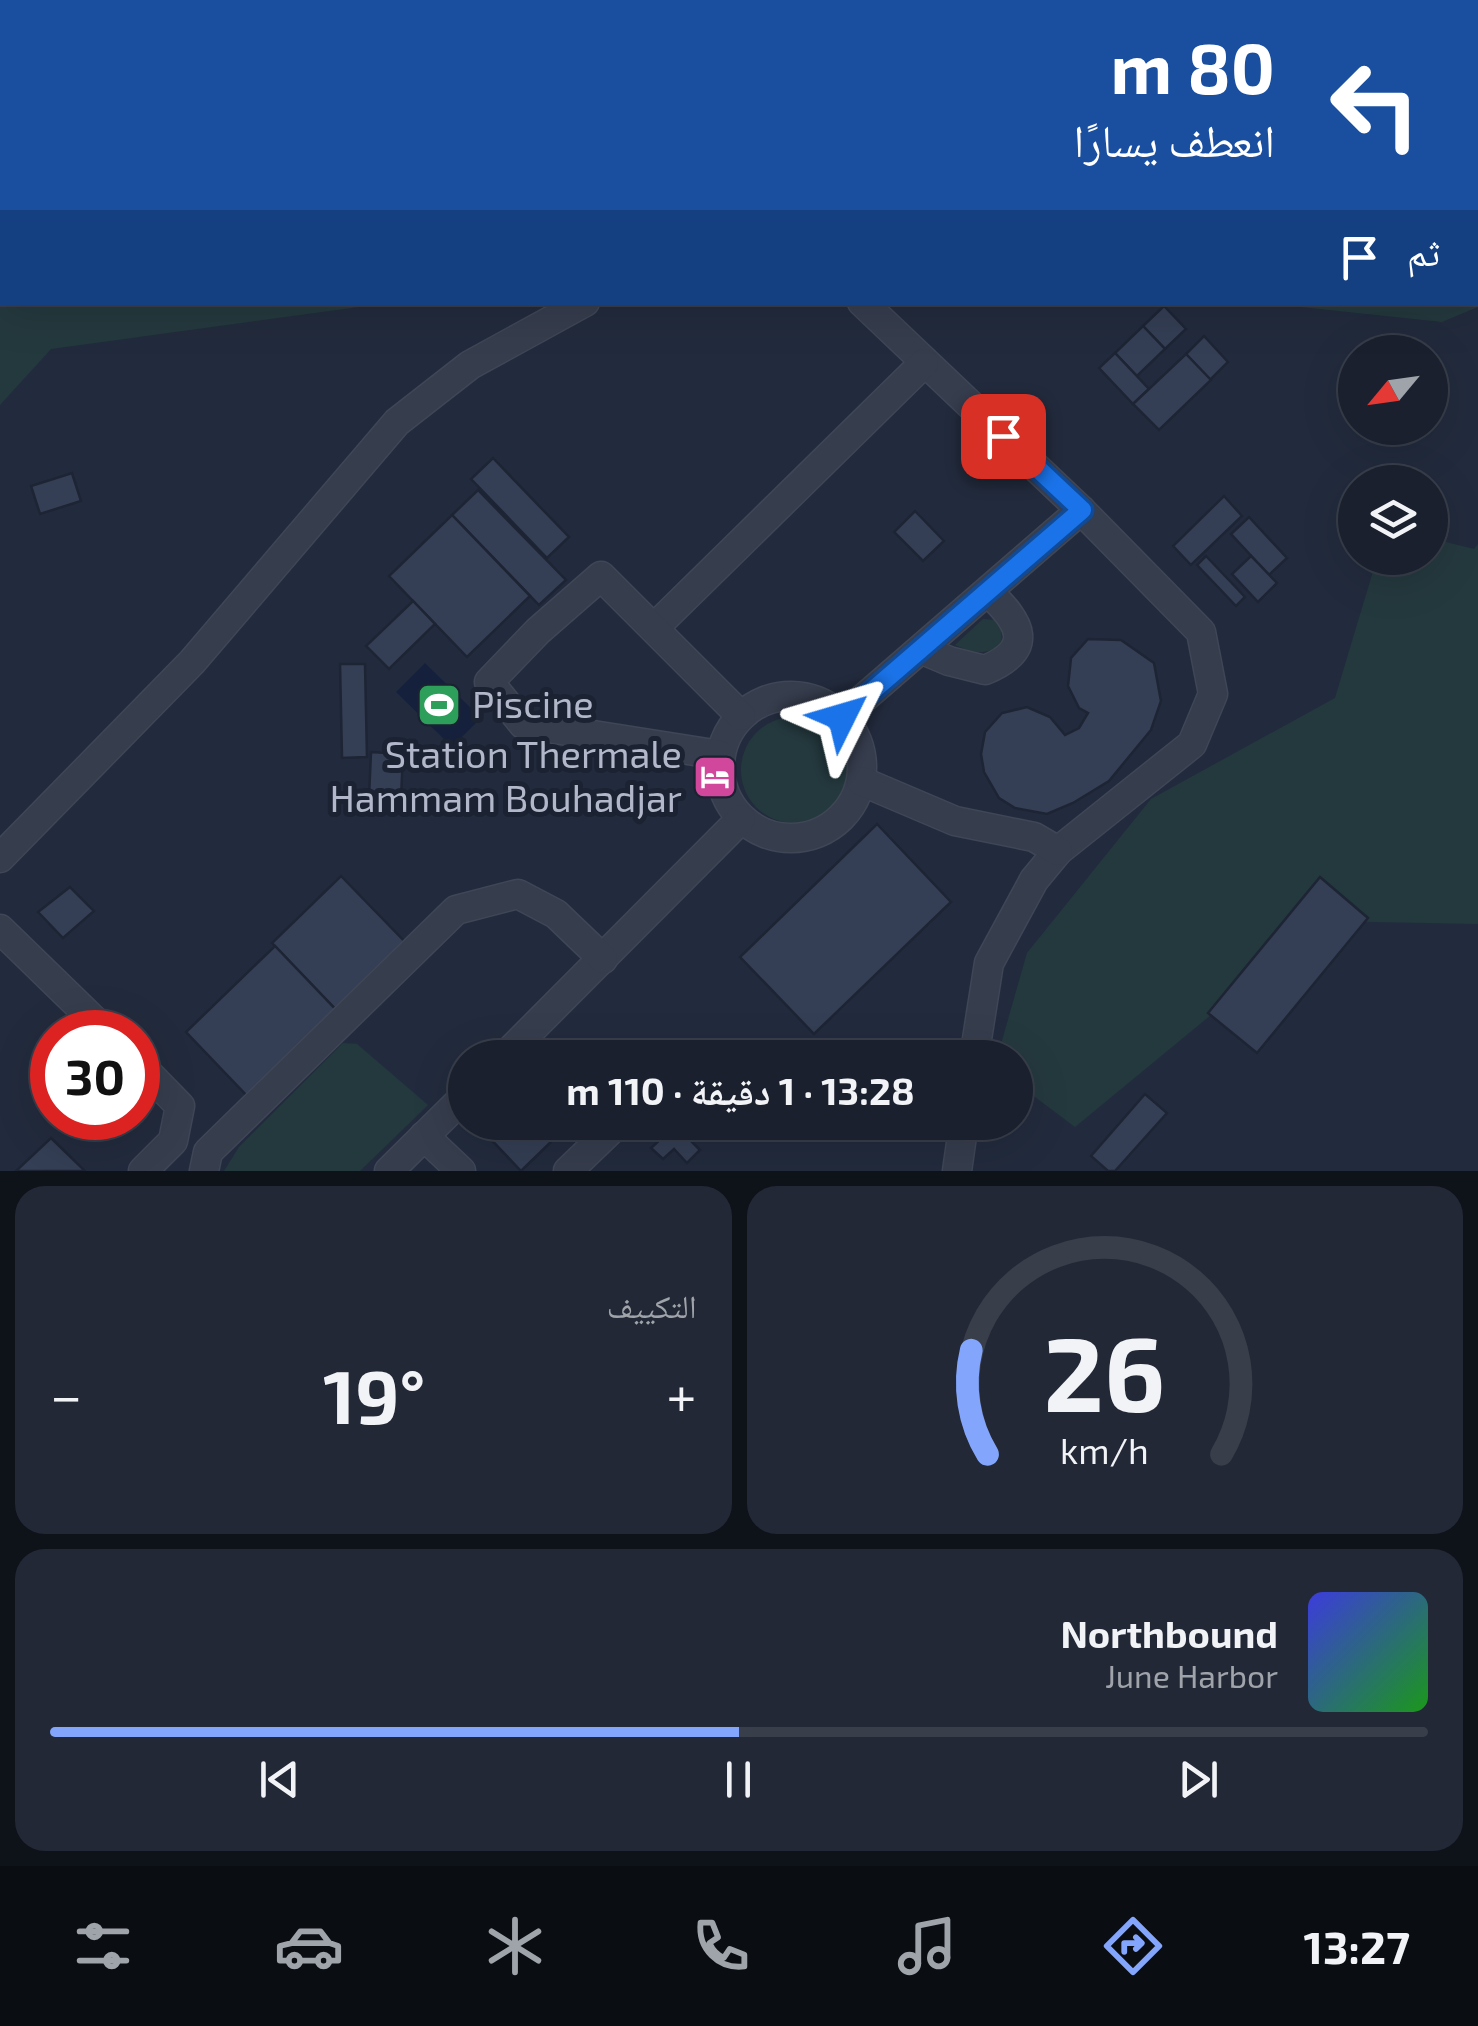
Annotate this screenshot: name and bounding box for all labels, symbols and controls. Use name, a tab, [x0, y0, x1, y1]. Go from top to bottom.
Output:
text: 80 m	[1110, 24, 1275, 108]
icon: left	[1310, 40, 1440, 170]
text: انعطف يسارًا	[1073, 112, 1275, 166]
text: ثم	[1407, 228, 1440, 274]
icon: arrive	[1332, 230, 1387, 285]
north arrow	[1338, 335, 1448, 445]
map controls	[1338, 335, 1448, 575]
pin	[961, 394, 1046, 479]
icon: arrive	[976, 409, 1031, 464]
button: layers	[1338, 465, 1448, 575]
position arrow	[790, 665, 894, 769]
place label: Piscine	[472, 680, 594, 726]
sports icon: Piscine	[416, 682, 462, 728]
place label: Station Thermale Hammam Bouhadjar	[329, 730, 682, 820]
hotel icon: Station Thermale Hammam Bouhadjar	[692, 754, 738, 800]
speed limit sign: 30	[30, 1010, 160, 1140]
text: 13:28 · 1 دقيقة · 110 m	[566, 1067, 915, 1113]
text: التكييف	[607, 1286, 697, 1324]
text: 26	[1044, 1308, 1166, 1433]
text: 19°	[323, 1349, 425, 1439]
text: −	[50, 1361, 82, 1427]
text: +	[666, 1361, 696, 1427]
text: km/h	[1060, 1428, 1149, 1471]
text: Northbound	[1060, 1610, 1278, 1656]
text: June Harbor	[1105, 1656, 1278, 1694]
icon: previous	[252, 1752, 307, 1807]
icon: pause	[711, 1752, 766, 1807]
icon: next	[1171, 1752, 1226, 1807]
icon: filters	[68, 1911, 138, 1981]
icon: car	[274, 1911, 344, 1981]
icon: climate	[480, 1911, 550, 1981]
icon: phone	[686, 1911, 756, 1981]
icon: music	[892, 1911, 962, 1981]
icon: directions	[1098, 1911, 1168, 1981]
text: 13:27	[1304, 1919, 1410, 1973]

